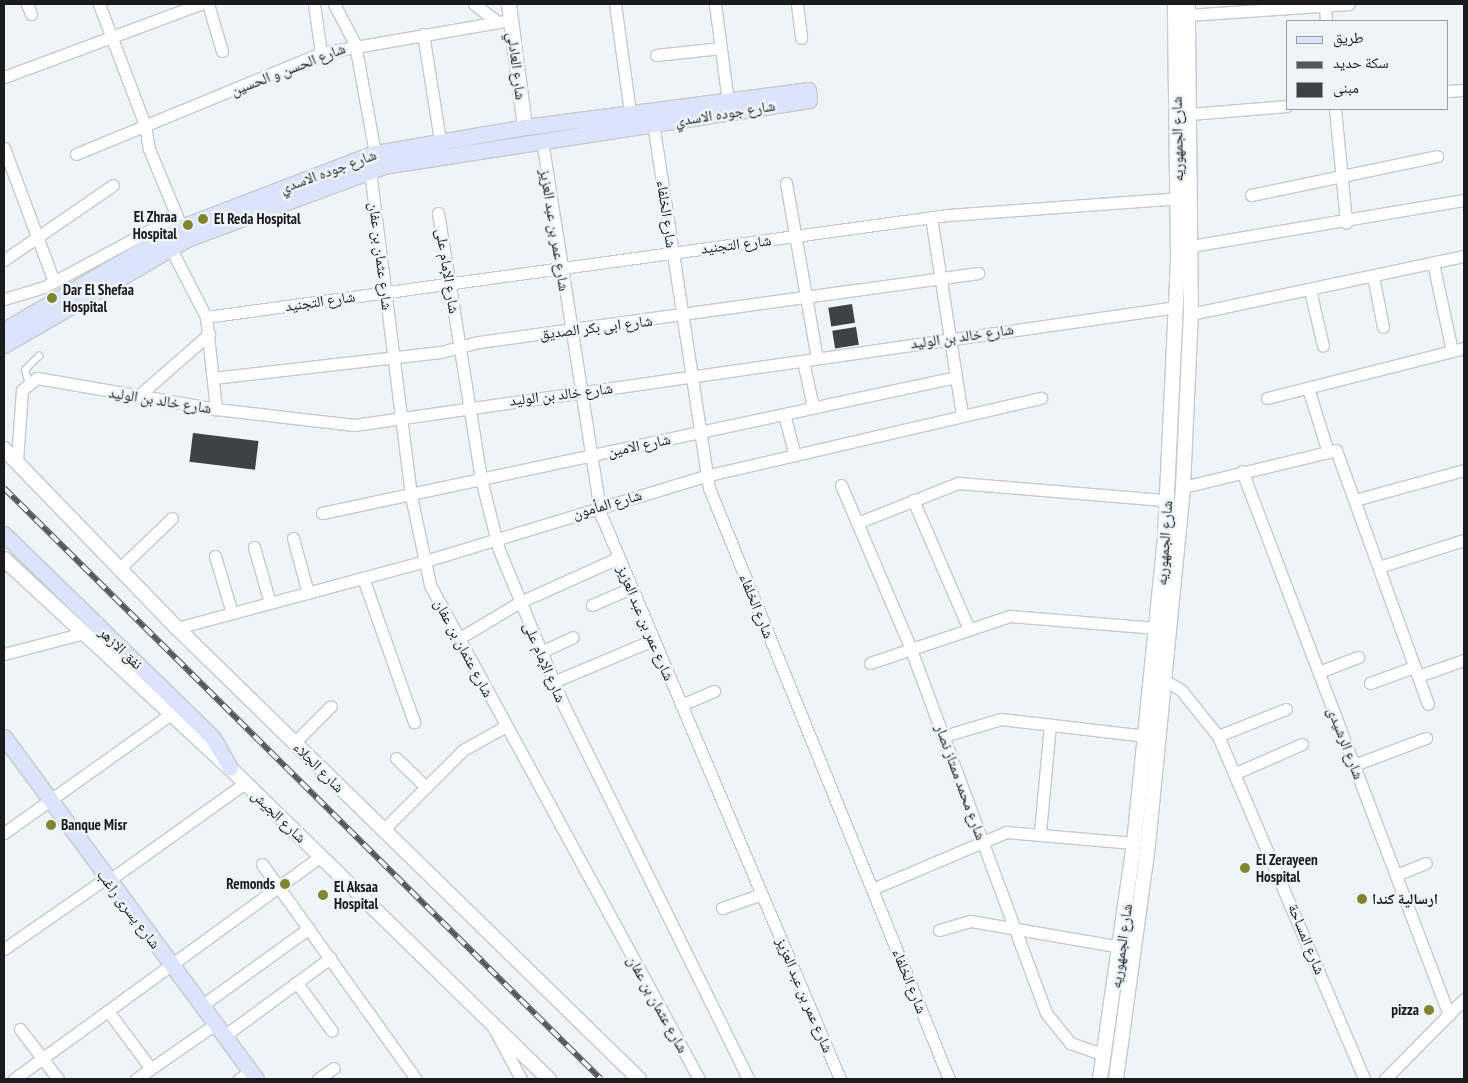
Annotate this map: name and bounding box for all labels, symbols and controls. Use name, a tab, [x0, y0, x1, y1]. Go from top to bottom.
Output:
legend	[1286, 20, 1448, 110]
text: طريق	[1333, 28, 1364, 47]
street label: شارع العادلي	[504, 31, 530, 101]
street label: شارع الحسن و الحسين	[228, 39, 348, 99]
text: سكة حديد	[1333, 53, 1389, 72]
text: مبنى	[1333, 78, 1359, 97]
street label: شارع جوده الاسدي	[674, 96, 776, 130]
street label: شارع الجمهوريه	[1167, 96, 1187, 182]
street label: شارع جوده الاسدي	[277, 145, 379, 197]
street label: شارع عمر بن عبد العزيز	[536, 168, 574, 292]
street label: شارع الخلفاء	[653, 179, 681, 249]
street label: شارع عثمان بن عفان	[365, 201, 397, 311]
place label: El Zhraa Hospital	[133, 207, 177, 242]
place label: El Reda Hospital	[214, 210, 301, 228]
marker: El Reda Hospital	[196, 212, 210, 226]
marker: El Zhraa Hospital	[181, 218, 195, 232]
street label: شارع الإمام على	[432, 227, 464, 315]
street label: شارع التجنيد	[700, 231, 772, 257]
place label: Dar El Shefaa Hospital	[63, 280, 134, 315]
street label: شارع التجنيد	[284, 287, 356, 315]
marker: Dar El Shefaa Hospital	[45, 291, 59, 305]
street label: شارع ابى بكر الصديق	[539, 311, 653, 343]
street label: شارع خالد بن الوليد	[909, 320, 1015, 352]
street label: شارع خالد بن الوليد	[508, 379, 614, 409]
street label: شارع خالد بن الوليد	[107, 383, 213, 417]
street label: شارع الامين	[606, 430, 672, 460]
street label: شارع المأمون	[570, 486, 644, 522]
street label: شارع الجمهوريه	[1152, 500, 1176, 586]
street label: شارع عمر بن عبد العزيز	[614, 563, 678, 683]
street label: شارع الخلفاء	[736, 571, 778, 641]
street label: شارع عثمان بن عفان	[431, 596, 497, 700]
street label: شارع الإمام على	[520, 619, 570, 705]
street label: نفق الازهر	[95, 623, 147, 673]
street label: شارع الرشيدى	[1324, 704, 1368, 782]
street label: شارع محمد ممتاز نصار	[932, 722, 990, 842]
street label: شارع الجلاء	[290, 738, 348, 796]
street label: شارع الجيش	[248, 786, 310, 846]
place label: Banque Misr	[61, 816, 127, 834]
marker: Banque Misr	[45, 819, 57, 831]
place label: El Zerayeen Hospital	[1256, 850, 1318, 885]
marker: El Zerayeen Hospital	[1238, 861, 1252, 875]
street label: شارع يسرى راغب	[93, 866, 165, 952]
place label: Remonds	[226, 875, 275, 893]
place label: El Aksaa Hospital	[334, 877, 379, 912]
marker: Remonds	[279, 878, 291, 890]
marker: El Aksaa Hospital	[316, 888, 330, 902]
place label: ارسالية كندا	[1372, 890, 1438, 908]
marker: ارسالية كندا	[1356, 893, 1368, 905]
street label: شارع المساحة	[1285, 901, 1329, 977]
street label: شارع الجمهوريه	[1106, 903, 1136, 989]
street label: شارع عمر بن عبد العزيز	[773, 935, 837, 1055]
street label: شارع الخلفاء	[889, 946, 931, 1016]
street label: شارع عثمان بن عفان	[624, 952, 692, 1056]
place label: pizza	[1391, 1001, 1419, 1019]
marker: pizza	[1423, 1004, 1435, 1016]

